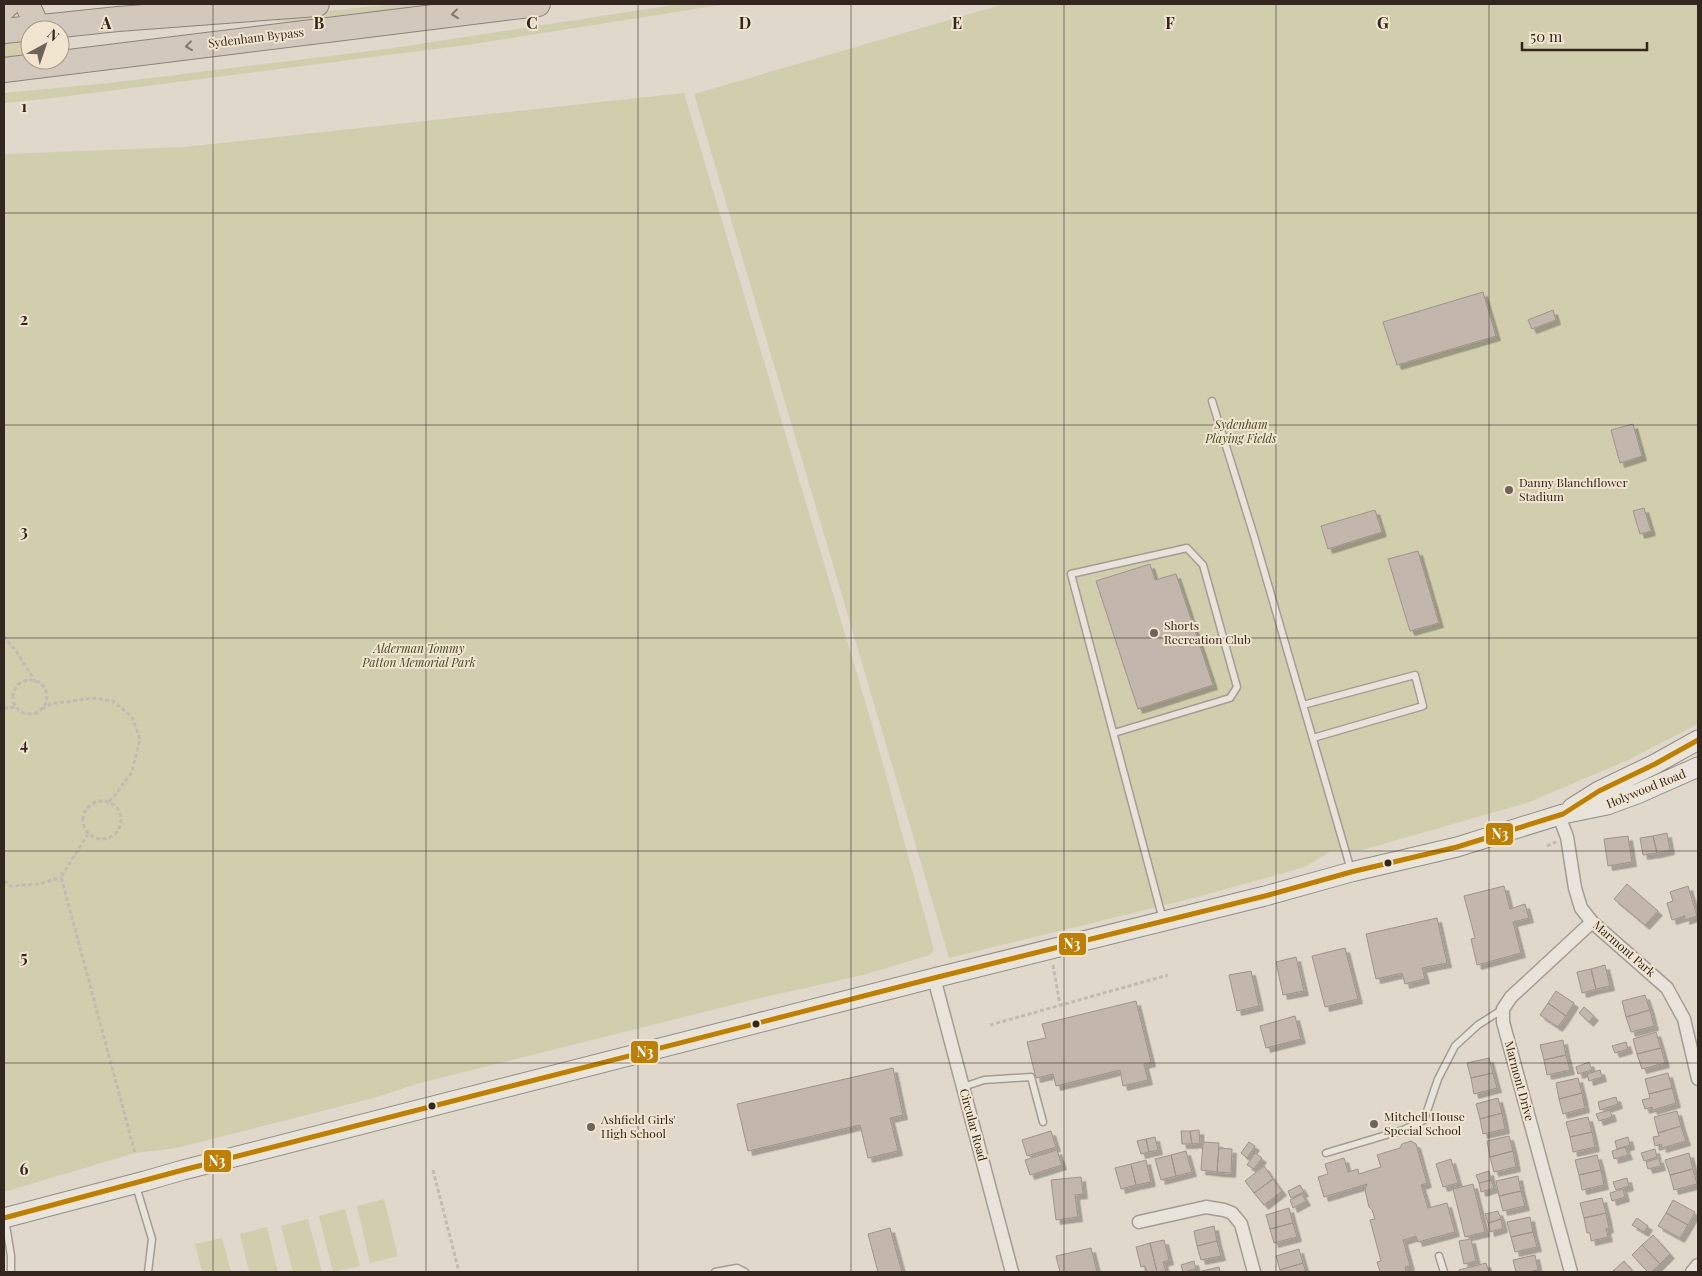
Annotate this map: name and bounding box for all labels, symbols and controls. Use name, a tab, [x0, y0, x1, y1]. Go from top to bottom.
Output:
one-way arrow	[450, 8, 458, 19]
text: A	[100, 12, 112, 33]
text: B	[314, 12, 325, 33]
text: C	[526, 12, 538, 33]
text: D	[739, 12, 751, 33]
text: E	[952, 12, 962, 33]
text: F	[1165, 12, 1175, 33]
text: G	[1377, 12, 1389, 33]
north arrow	[20, 20, 70, 70]
scale bar	[1522, 20, 1647, 52]
street label: Sydenham Bypass	[207, 23, 305, 51]
text: N	[44, 24, 64, 45]
text: 50 m	[1530, 26, 1563, 46]
one-way arrow	[185, 40, 193, 51]
text: 1	[21, 95, 27, 116]
text: 2	[20, 308, 28, 329]
park label: Sydenham Playing Fields	[1204, 416, 1277, 446]
place label: Danny Blanchflower Stadium	[1519, 474, 1628, 504]
marker: Danny Blanchflower Stadium	[1503, 484, 1515, 496]
text: 3	[20, 520, 28, 541]
place label: Shorts Recreation Club	[1164, 617, 1251, 647]
marker: Shorts Recreation Club	[1148, 627, 1160, 639]
park label: Alderman Tommy Patton Memorial Park	[361, 640, 476, 670]
text: 4	[20, 733, 28, 754]
street label: Holywood Road	[1604, 765, 1688, 811]
line badge: N3	[1485, 822, 1514, 846]
text: N3	[1492, 824, 1509, 843]
unlabelled marker	[1383, 858, 1393, 868]
street label: Marmont Park	[1590, 917, 1660, 980]
line badge: N3	[1058, 932, 1087, 956]
text: N3	[1064, 934, 1081, 953]
text: 5	[20, 946, 28, 967]
unlabelled marker	[751, 1019, 761, 1029]
street label: Marmont Drive	[1502, 1039, 1538, 1123]
line badge: N3	[630, 1040, 659, 1064]
text: N3	[637, 1042, 654, 1061]
street label: Circular Road	[957, 1087, 991, 1163]
unlabelled marker	[427, 1101, 437, 1111]
place label: Mitchell House Special School	[1384, 1108, 1465, 1138]
place label: Ashfield Girls' High School	[600, 1111, 676, 1141]
marker: Mitchell House Special School	[1368, 1118, 1380, 1130]
marker: Ashfield Girls' High School	[585, 1121, 597, 1133]
line badge: N3	[203, 1149, 232, 1173]
text: N3	[209, 1151, 226, 1170]
text: 6	[20, 1158, 29, 1179]

